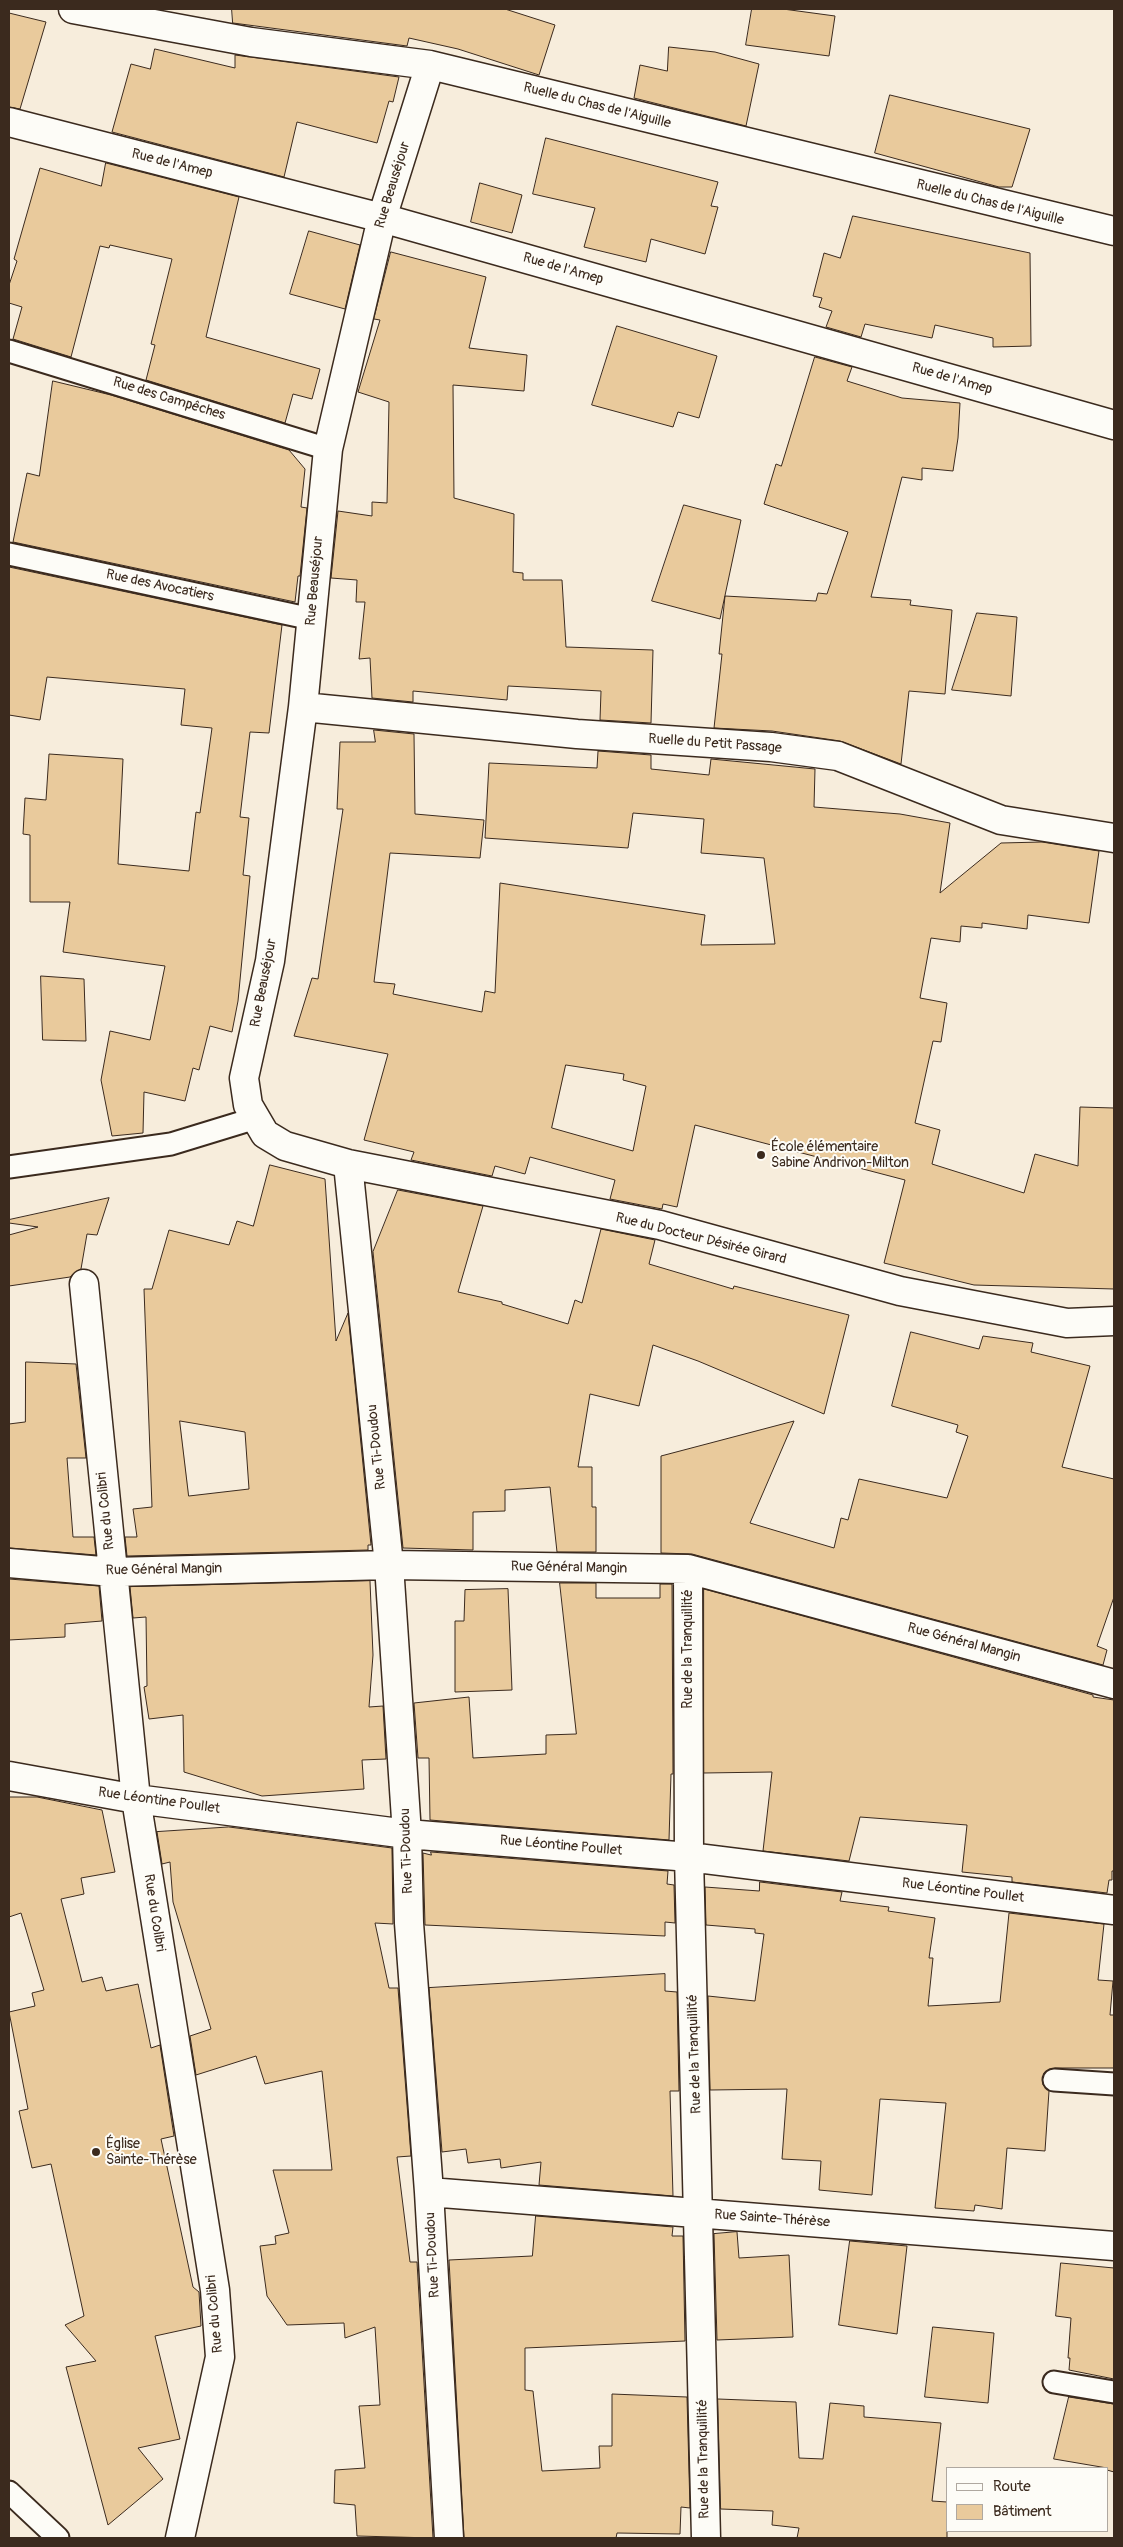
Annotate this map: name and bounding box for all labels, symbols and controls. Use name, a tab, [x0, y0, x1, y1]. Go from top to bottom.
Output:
street label: Ruelle du Chas de l'Aiguille	[522, 80, 672, 132]
street label: Rue Beauséjour	[372, 140, 414, 230]
street label: Rue de l'Amep	[130, 146, 214, 182]
street label: Ruelle du Chas de l'Aiguille	[915, 177, 1065, 229]
street label: Rue de l'Amep	[521, 250, 605, 288]
street label: Rue de l'Amep	[910, 360, 994, 398]
street label: Rue des Campêches	[111, 374, 227, 424]
street label: Rue Beauséjour	[303, 536, 327, 626]
street label: Rue des Avocatiers	[105, 566, 215, 606]
street label: Ruelle du Petit Passage	[648, 731, 782, 757]
street label: Rue Beauséjour	[247, 937, 281, 1029]
place label: École élémentaire Sabine Andrivon-Milton	[771, 1139, 909, 1172]
marker: École élémentaire Sabine Andrivon-Milton	[755, 1149, 767, 1161]
street label: Rue du Docteur Désirée Girard	[614, 1210, 788, 1268]
street label: Rue Ti-Doudou	[364, 1403, 390, 1491]
street label: Rue du Colibri	[94, 1471, 118, 1551]
street label: Rue Général Mangin	[511, 1559, 627, 1577]
street label: Rue Général Mangin	[106, 1561, 222, 1579]
street label: Rue de la Tranquillité	[680, 1589, 696, 1709]
street label: Rue Général Mangin	[906, 1620, 1022, 1666]
street label: Rue Léontine Poullet	[97, 1784, 221, 1818]
street label: Rue Ti-Doudou	[397, 1808, 417, 1894]
street label: Rue Léontine Poullet	[499, 1832, 623, 1860]
street label: Rue du Colibri	[140, 1873, 168, 1953]
street label: Rue Léontine Poullet	[901, 1875, 1025, 1907]
street label: Rue de la Tranquillité	[685, 1994, 705, 2114]
place label: Église Sainte-Thérèse	[106, 2136, 197, 2168]
marker: Église Sainte-Thérèse	[90, 2146, 102, 2158]
street label: Rue Sainte-Thérèse	[714, 2207, 830, 2231]
street label: Rue Ti-Doudou	[422, 2212, 444, 2298]
street label: Rue du Colibri	[203, 2274, 227, 2354]
street label: Rue de la Tranquillité	[695, 2399, 713, 2519]
legend	[946, 2467, 1108, 2532]
text: Route	[993, 2477, 1031, 2496]
text: Bâtiment	[993, 2502, 1052, 2521]

